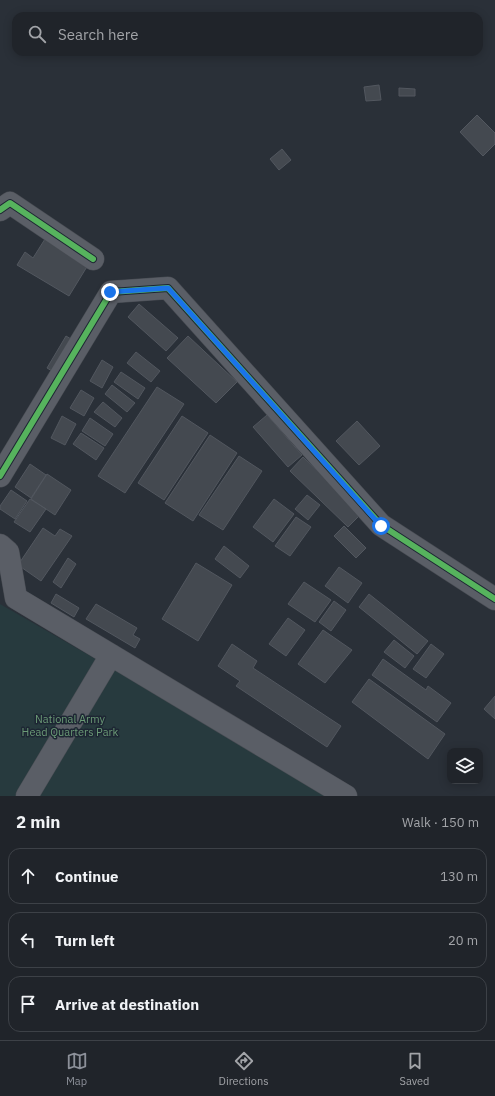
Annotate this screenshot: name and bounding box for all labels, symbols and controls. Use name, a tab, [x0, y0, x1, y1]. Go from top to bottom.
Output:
search box	[12, 12, 483, 56]
icon: search	[26, 23, 48, 45]
text: Search here	[58, 25, 138, 44]
route end	[101, 283, 119, 301]
route start	[372, 517, 390, 535]
park label: National Army Head Quarters Park	[22, 712, 119, 739]
map controls	[447, 748, 483, 784]
button: layers	[447, 748, 483, 784]
text: 2 min	[16, 811, 60, 833]
text: Walk · 150 m	[402, 814, 479, 831]
icon: ahead	[17, 865, 39, 887]
text: Continue	[55, 867, 119, 886]
text: 130 m	[440, 868, 478, 885]
icon: left	[17, 929, 39, 951]
text: Turn left	[55, 931, 115, 950]
text: 20 m	[448, 932, 478, 949]
icon: arrive	[17, 993, 39, 1015]
text: Arrive at destination	[55, 995, 199, 1014]
tab: Map	[66, 1050, 88, 1088]
tab: Directions	[219, 1050, 269, 1088]
tab: Saved	[400, 1050, 429, 1088]

